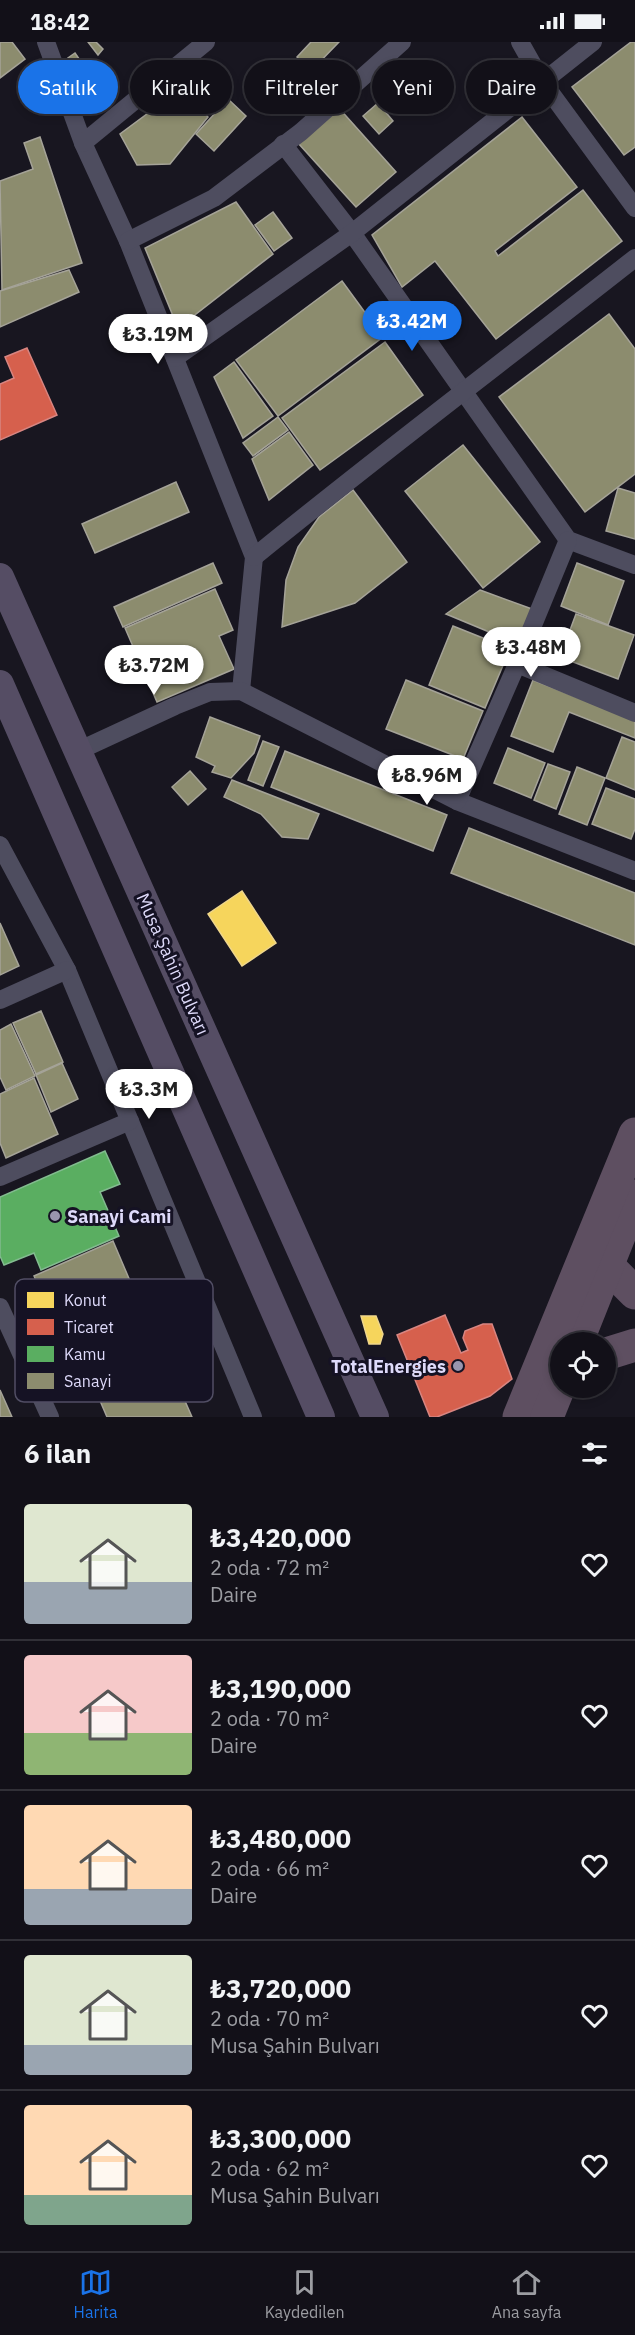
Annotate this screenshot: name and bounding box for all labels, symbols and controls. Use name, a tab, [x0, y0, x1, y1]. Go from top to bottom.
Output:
text: 18:42	[30, 7, 90, 36]
chip: Satılık	[18, 60, 118, 114]
chip: Kiralık	[130, 60, 232, 114]
chip: Filtreler	[244, 60, 360, 114]
chip: Yeni	[372, 60, 454, 114]
chip: Daire	[466, 60, 557, 114]
pin: ₺3.42M	[363, 301, 461, 352]
text: ₺3.42M	[377, 307, 447, 334]
pin: ₺3.19M	[109, 314, 207, 365]
text: ₺3.19M	[123, 320, 193, 347]
pin: ₺3.48M	[482, 627, 580, 678]
text: ₺3.48M	[496, 633, 566, 660]
pin: ₺3.72M	[105, 645, 203, 696]
text: ₺3.72M	[119, 651, 189, 678]
pin: ₺8.96M	[378, 755, 476, 806]
text: ₺8.96M	[392, 761, 462, 788]
street label: Musa Şahin Bulvarı	[131, 890, 215, 1038]
pin: ₺3.3M	[107, 1069, 191, 1120]
text: ₺3.3M	[120, 1075, 178, 1102]
place label: Sanayi Cami	[67, 1205, 172, 1228]
marker: Sanayi Cami	[48, 1209, 62, 1223]
legend	[15, 1279, 213, 1402]
text: Konut	[64, 1290, 107, 1310]
text: Ticaret	[64, 1317, 114, 1337]
map controls	[550, 1332, 616, 1398]
button: locate	[550, 1332, 616, 1398]
text: Kamu	[64, 1344, 106, 1364]
place label: TotalEnergies	[331, 1355, 446, 1378]
marker: TotalEnergies	[451, 1359, 465, 1373]
text: Sanayi	[64, 1371, 111, 1391]
text: 6 ilan	[24, 1436, 91, 1470]
icon: filters	[578, 1437, 611, 1470]
text: ₺3,420,000	[210, 1520, 351, 1554]
icon: home	[72, 1528, 144, 1600]
icon: heart	[578, 1548, 611, 1581]
text: 2 oda · 72 m²	[210, 1554, 329, 1581]
text: Daire	[210, 1581, 257, 1608]
text: ₺3,190,000	[210, 1671, 351, 1705]
icon: home	[72, 1679, 144, 1751]
icon: heart	[578, 1699, 611, 1732]
text: 2 oda · 70 m²	[210, 1705, 329, 1732]
text: Daire	[210, 1732, 257, 1759]
text: ₺3,480,000	[210, 1821, 351, 1855]
icon: home	[72, 1829, 144, 1901]
icon: heart	[578, 1849, 611, 1882]
text: 2 oda · 66 m²	[210, 1855, 329, 1882]
text: Daire	[210, 1882, 257, 1909]
text: ₺3,720,000	[210, 1971, 351, 2005]
icon: home	[72, 1979, 144, 2051]
icon: heart	[578, 1999, 611, 2032]
text: 2 oda · 70 m²	[210, 2005, 329, 2032]
text: Musa Şahin Bulvarı	[210, 2032, 380, 2059]
text: ₺3,300,000	[210, 2121, 351, 2155]
icon: home	[72, 2129, 144, 2201]
icon: heart	[578, 2149, 611, 2182]
text: 2 oda · 62 m²	[210, 2155, 329, 2182]
text: Musa Şahin Bulvarı	[210, 2182, 380, 2209]
tab: Harita	[74, 2266, 117, 2322]
tab: Kaydedilen	[265, 2266, 345, 2322]
tab: Ana sayfa	[492, 2266, 561, 2322]

